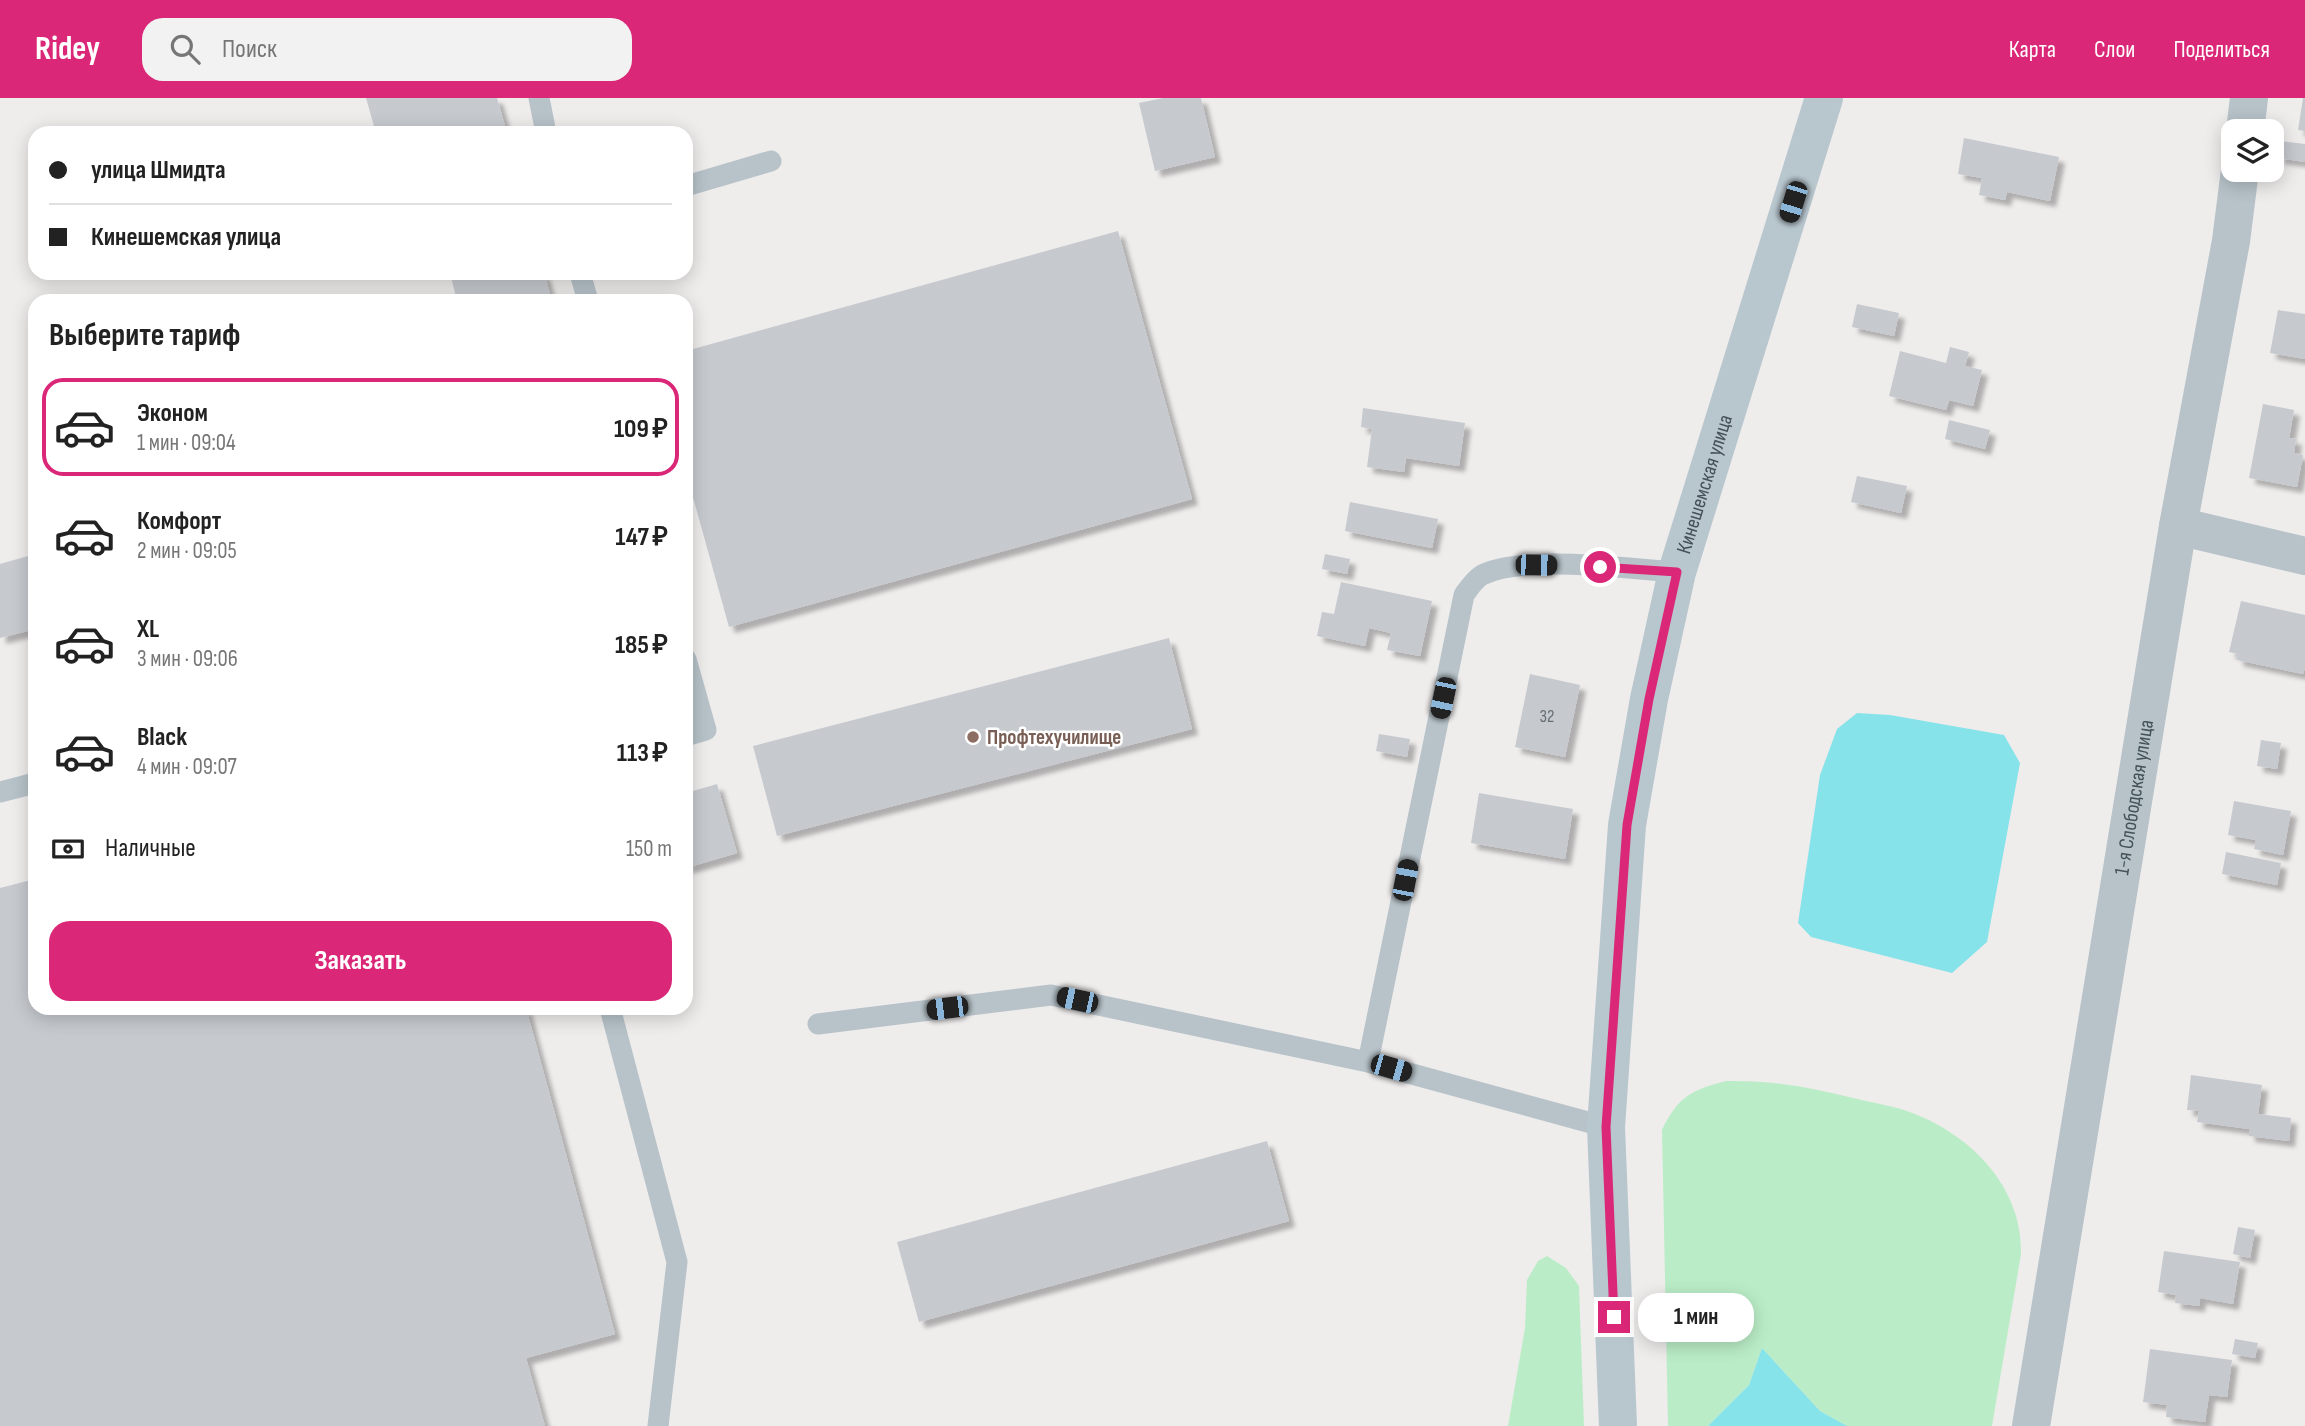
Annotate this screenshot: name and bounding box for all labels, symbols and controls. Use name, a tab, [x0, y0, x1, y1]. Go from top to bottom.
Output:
search box	[142, 18, 632, 81]
text: Ridey	[35, 29, 100, 69]
icon: search	[166, 30, 204, 68]
text: Поиск	[222, 34, 277, 65]
text: Карта	[2009, 35, 2056, 64]
text: Слои	[2094, 35, 2135, 64]
text: Поделиться	[2173, 35, 2270, 64]
map controls	[2221, 119, 2284, 182]
button: layers	[2221, 119, 2284, 182]
text: улица Шмидта	[91, 155, 226, 186]
car	[1777, 179, 1810, 225]
text: Кинешемская улица	[91, 222, 281, 253]
text: Выберите тариф	[49, 316, 240, 355]
icon: car	[53, 396, 116, 459]
text: Эконом	[137, 398, 208, 429]
street label: Кинешемская улица	[1671, 412, 1738, 557]
text: 109 ₽	[614, 414, 668, 445]
text: 1 мин · 09:04	[137, 429, 236, 457]
icon: car	[53, 504, 116, 567]
text: Комфорт	[137, 506, 221, 537]
text: 147 ₽	[615, 522, 668, 553]
text: 2 мин · 09:05	[137, 537, 237, 565]
route start	[1584, 551, 1616, 583]
car	[1515, 554, 1558, 576]
icon: car	[53, 612, 116, 675]
text: XL	[137, 614, 159, 645]
text: 185 ₽	[615, 630, 668, 661]
text: 3 мин · 09:06	[137, 645, 238, 673]
car	[1429, 675, 1458, 721]
house number: 32	[1540, 706, 1554, 727]
street label: 1-я Слободская улица	[2109, 718, 2159, 877]
icon: car	[53, 720, 116, 783]
text: Black	[137, 722, 187, 753]
place label: Профтехучилище	[987, 725, 1121, 750]
marker: Профтехучилище	[965, 729, 981, 745]
text: 113 ₽	[617, 738, 668, 769]
text: 4 мин · 09:07	[137, 753, 237, 781]
icon: cash	[49, 830, 87, 868]
text: Наличные	[105, 833, 196, 864]
text: 150 m	[626, 835, 672, 863]
car	[1391, 857, 1420, 903]
button: Заказать	[49, 921, 672, 1001]
car	[1055, 985, 1100, 1015]
car	[925, 995, 970, 1021]
car	[1368, 1052, 1415, 1084]
callout: 1 мин	[1638, 1292, 1754, 1342]
route end	[1598, 1301, 1630, 1333]
text: 1 мин	[1674, 1303, 1718, 1331]

